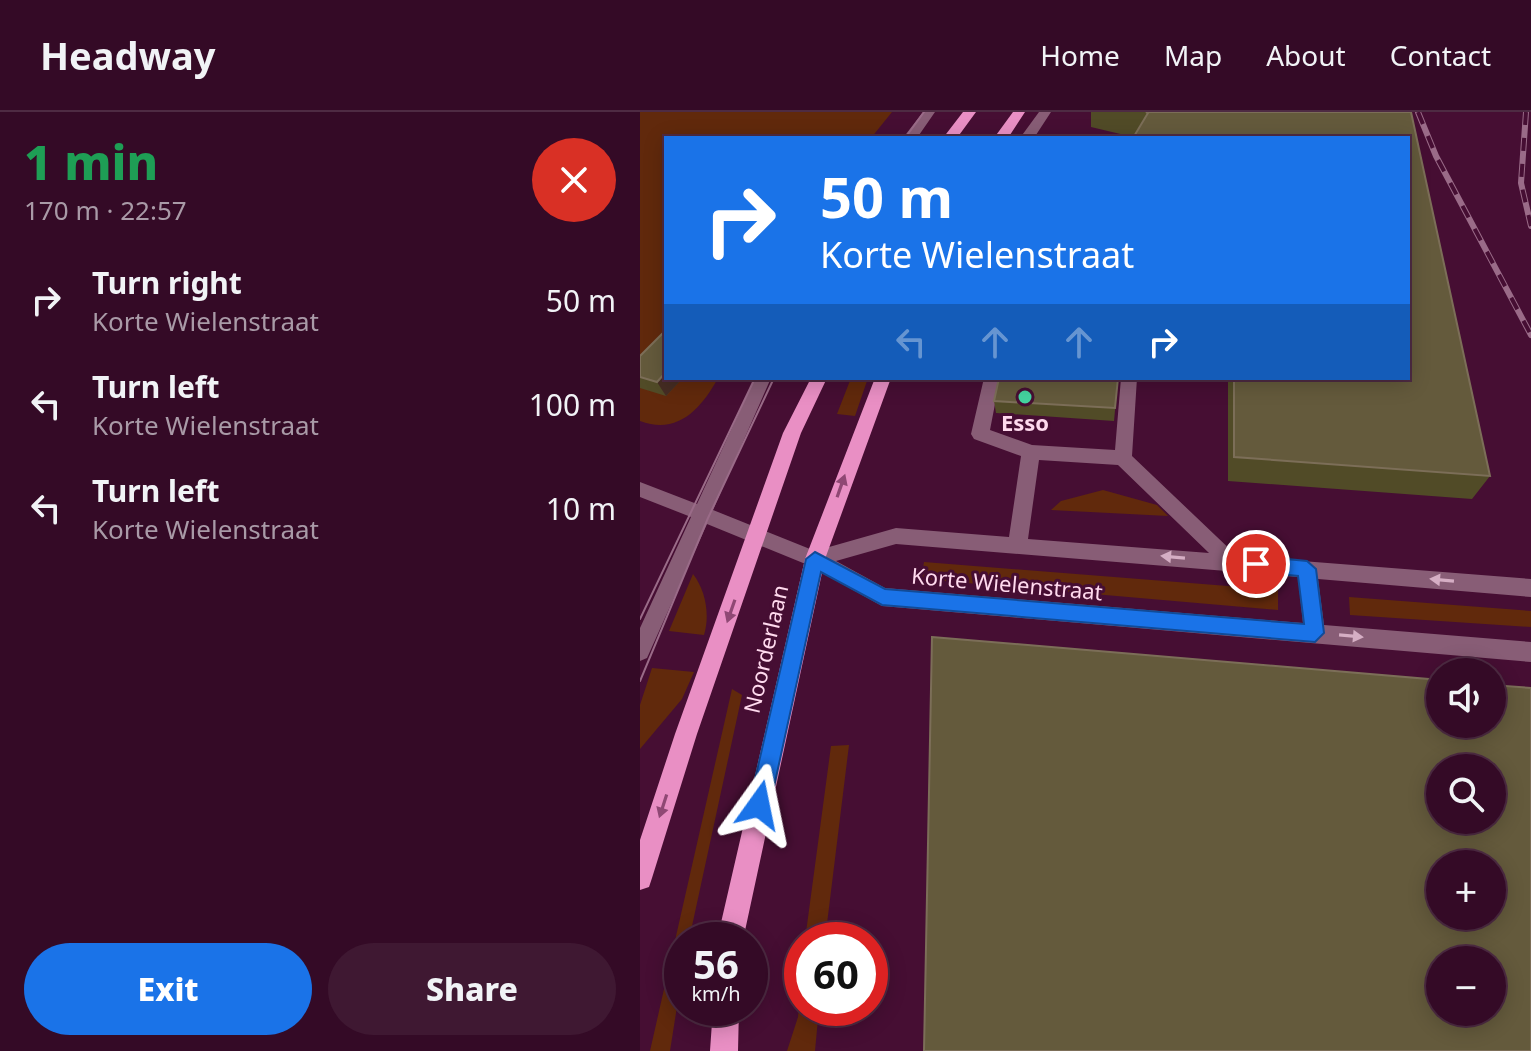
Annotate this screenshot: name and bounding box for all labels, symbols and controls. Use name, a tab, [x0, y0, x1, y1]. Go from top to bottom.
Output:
text: Headway	[40, 29, 216, 81]
text: Home	[1040, 36, 1120, 74]
text: Map	[1164, 36, 1222, 74]
text: About	[1266, 36, 1346, 74]
text: Contact	[1390, 36, 1491, 74]
text: 1 min	[24, 129, 158, 194]
button: close	[532, 138, 616, 222]
text: 50 m	[820, 158, 953, 234]
icon: right	[688, 168, 792, 272]
text: 170 m · 22:57	[24, 192, 187, 228]
text: Korte Wielenstraat	[820, 230, 1134, 279]
text: Turn right	[92, 262, 242, 303]
icon: right	[24, 278, 68, 322]
text: 50 m	[546, 280, 616, 321]
text: Korte Wielenstraat	[92, 303, 319, 339]
icon: left	[889, 320, 933, 364]
icon: ahead	[973, 320, 1017, 364]
icon: ahead	[1057, 320, 1101, 364]
icon: right	[1141, 320, 1185, 364]
text: Turn left	[92, 366, 220, 407]
icon: left	[24, 382, 68, 426]
text: 100 m	[529, 384, 616, 425]
marker: Esso	[1016, 388, 1034, 406]
text: Korte Wielenstraat	[92, 407, 319, 443]
place label: Esso	[1001, 407, 1049, 437]
text: Turn left	[92, 470, 220, 511]
one-way arrow	[835, 473, 848, 497]
icon: left	[24, 486, 68, 530]
text: 10 m	[546, 488, 616, 529]
text: Korte Wielenstraat	[92, 511, 319, 547]
pin	[1222, 530, 1290, 598]
icon: arrive	[1234, 542, 1278, 586]
one-way arrow	[1160, 550, 1185, 563]
street label: Korte Wielenstraat	[910, 560, 1104, 606]
one-way arrow	[1429, 573, 1454, 586]
street label: Noorderlaan	[736, 582, 794, 716]
one-way arrow	[725, 599, 737, 623]
one-way arrow	[1339, 630, 1364, 643]
map controls	[1426, 658, 1506, 1026]
button: sound	[1426, 658, 1506, 738]
button: search	[1426, 754, 1506, 834]
position arrow	[717, 763, 801, 847]
one-way arrow	[656, 794, 669, 818]
button: +	[1426, 850, 1506, 930]
speed limit sign: 60	[784, 922, 888, 1026]
text: 56	[693, 936, 739, 991]
button: Exit	[24, 943, 312, 1035]
button: Share	[328, 943, 616, 1035]
button: −	[1426, 946, 1506, 1026]
text: km/h	[691, 980, 741, 1007]

